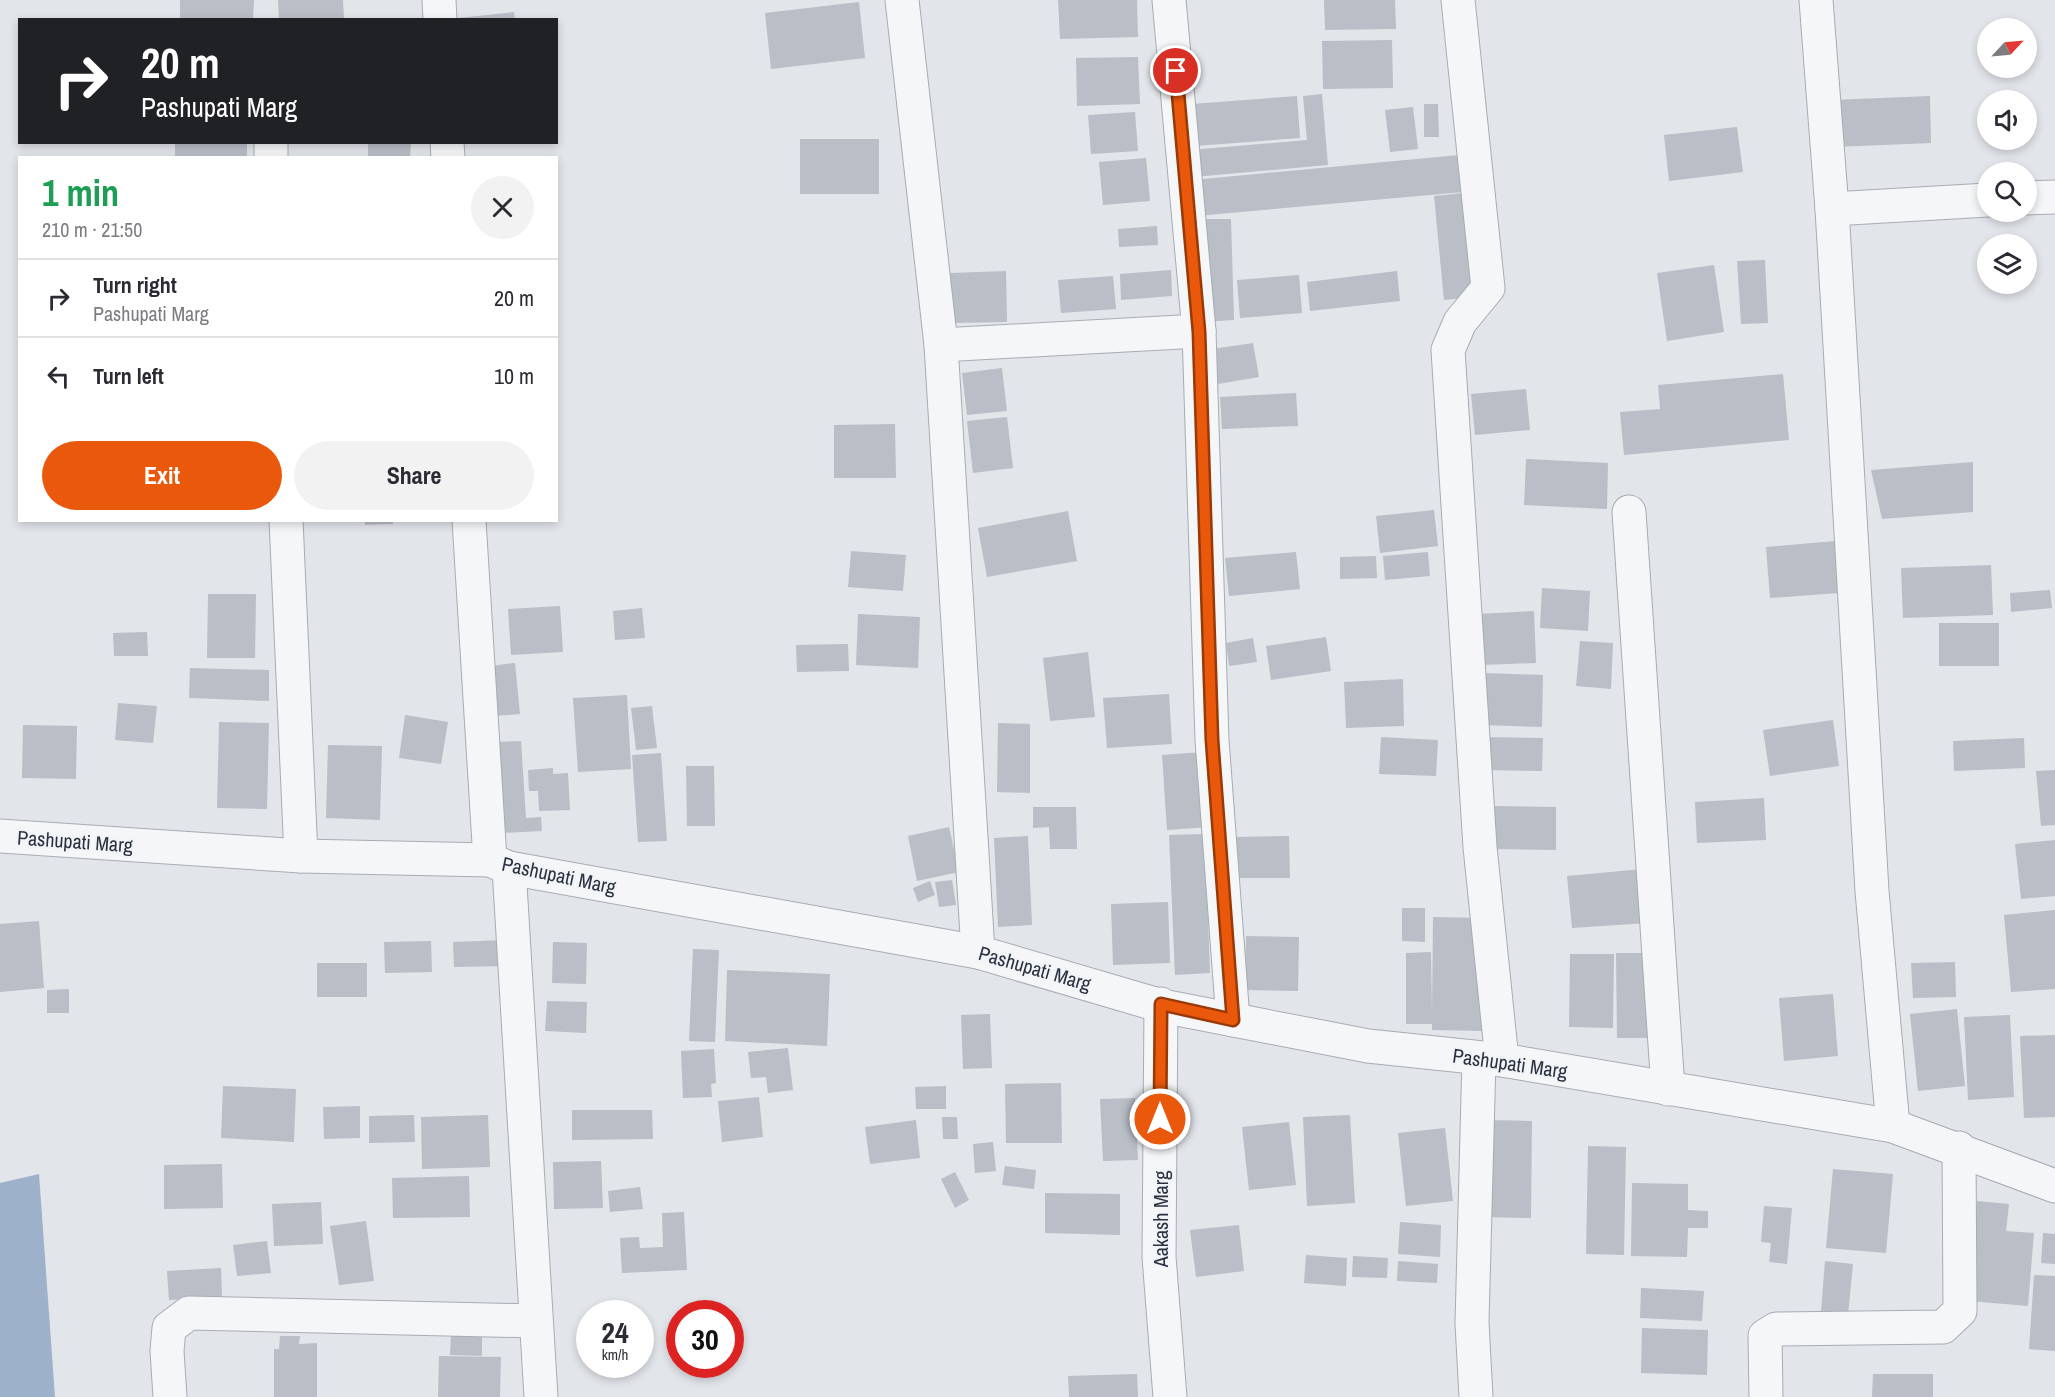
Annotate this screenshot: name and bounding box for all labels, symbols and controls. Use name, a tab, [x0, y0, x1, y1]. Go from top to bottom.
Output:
north arrow	[1977, 18, 2037, 78]
map controls	[1977, 18, 2037, 294]
text: 20 m	[141, 35, 220, 91]
icon: right	[42, 42, 120, 120]
pin	[1150, 45, 1201, 96]
icon: arrive	[1159, 54, 1192, 87]
text: Pashupati Marg	[141, 89, 297, 125]
button: sound	[1977, 90, 2037, 150]
button: search	[1977, 162, 2037, 222]
text: 1 min	[42, 169, 119, 217]
button: close	[471, 176, 534, 239]
text: 210 m · 21:50	[42, 216, 142, 243]
button: layers	[1977, 234, 2037, 294]
text: Turn right	[93, 270, 177, 300]
icon: right	[42, 282, 75, 315]
text: 20 m	[494, 283, 534, 313]
text: Pashupati Marg	[93, 300, 209, 327]
icon: left	[42, 360, 75, 393]
text: Turn left	[93, 361, 164, 391]
text: 10 m	[494, 361, 534, 391]
button: Exit	[42, 441, 282, 510]
button: Share	[294, 441, 534, 510]
street label: Pashupati Marg	[16, 823, 134, 859]
street label: Pashupati Marg	[500, 850, 618, 900]
street label: Pashupati Marg	[976, 939, 1094, 997]
street label: Pashupati Marg	[1451, 1042, 1569, 1084]
position arrow	[1128, 1087, 1192, 1151]
street label: Aakash Marg	[1147, 1171, 1174, 1268]
speed limit sign: 30	[666, 1300, 744, 1378]
text: 24	[601, 1312, 629, 1352]
text: km/h	[602, 1344, 628, 1365]

